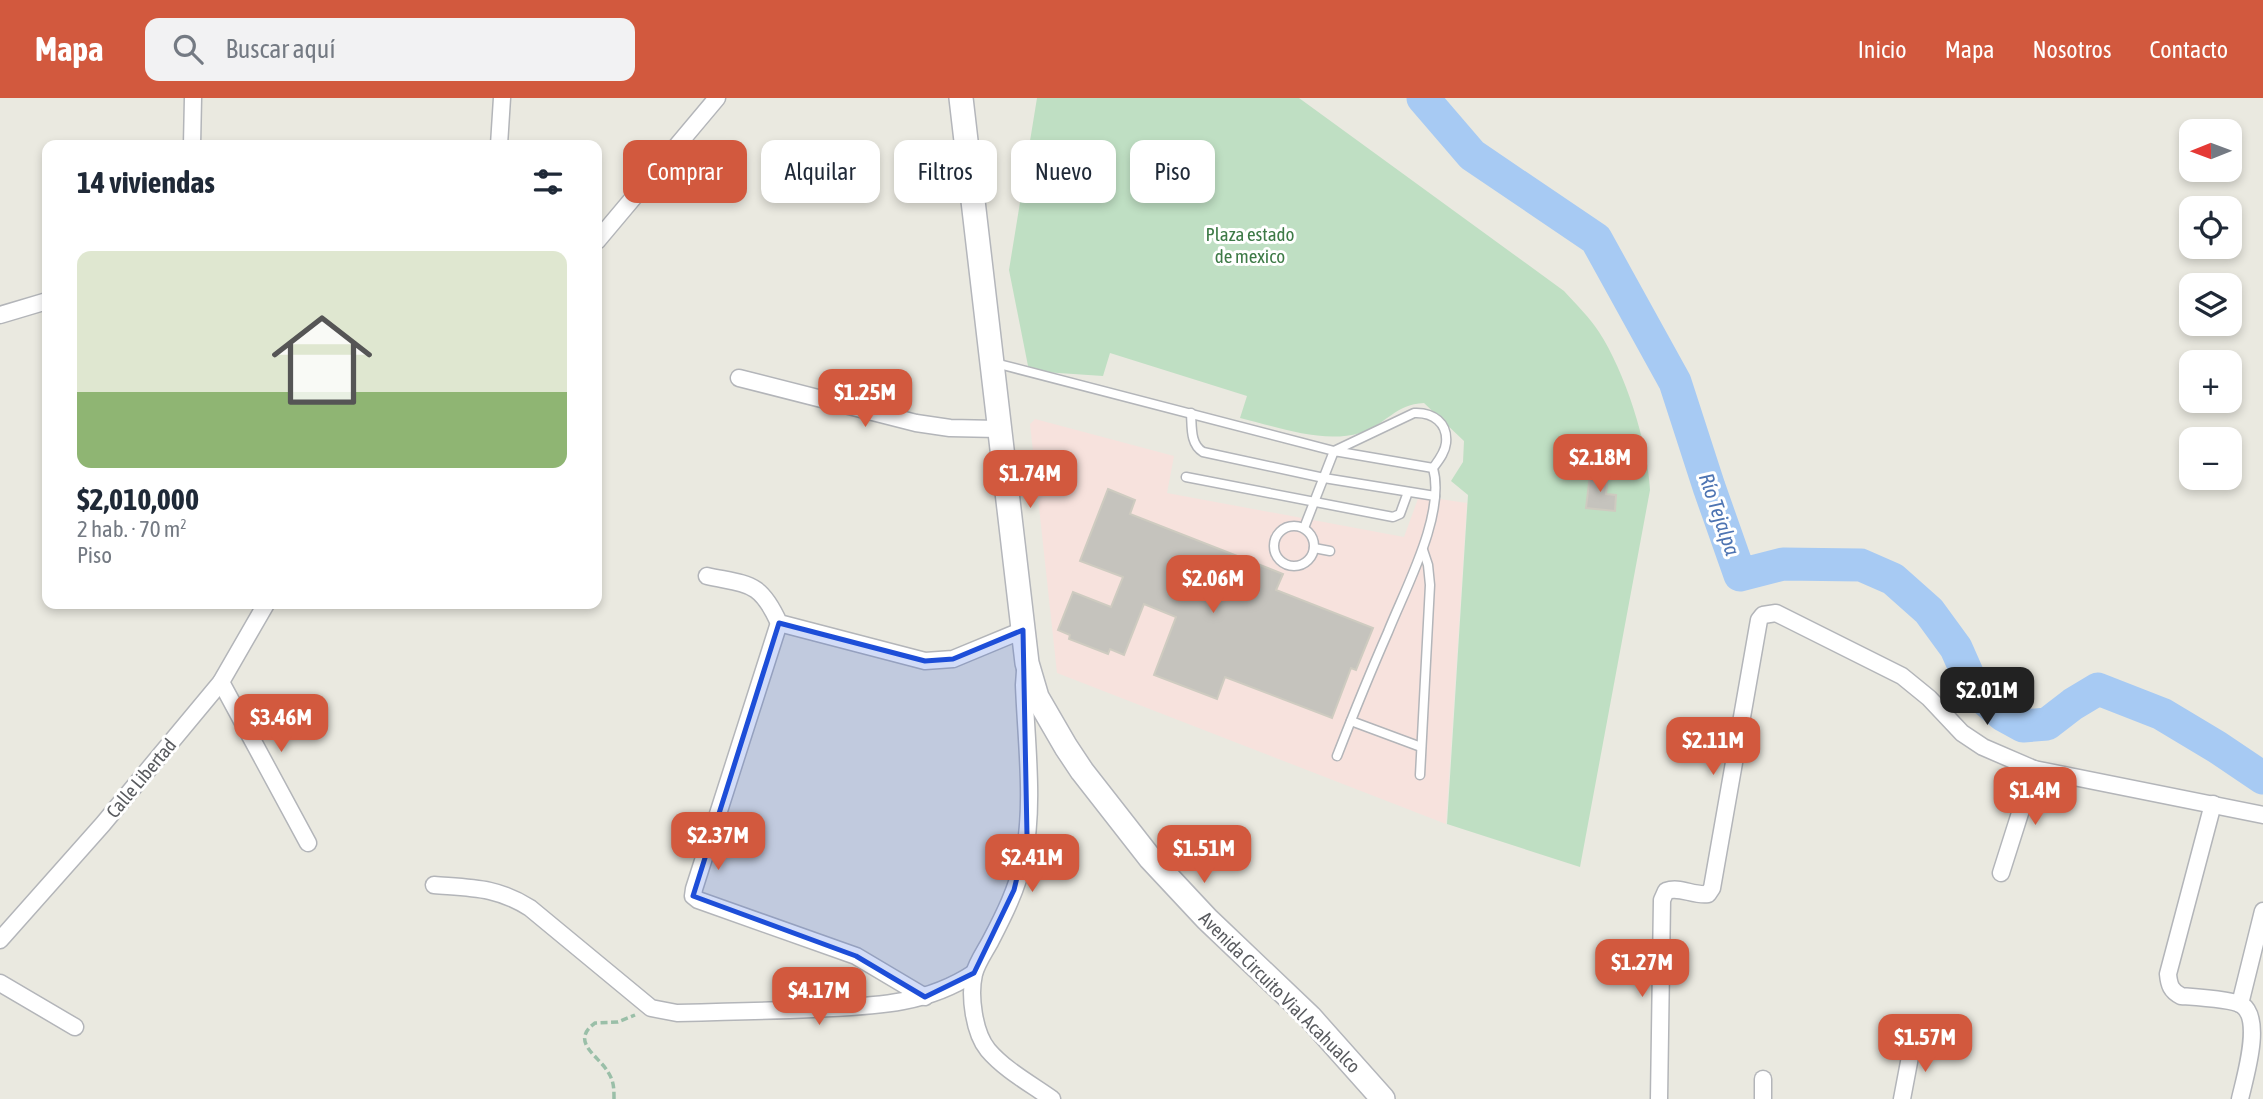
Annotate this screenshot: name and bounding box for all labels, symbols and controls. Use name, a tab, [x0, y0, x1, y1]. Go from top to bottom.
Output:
search box	[145, 18, 635, 81]
text: Mapa	[35, 30, 103, 68]
icon: search	[169, 30, 207, 68]
text: Buscar aquí	[225, 34, 335, 64]
text: Inicio	[1858, 36, 1907, 63]
text: Mapa	[1945, 36, 1994, 63]
text: Nosotros	[2032, 36, 2111, 63]
text: Contacto	[2149, 36, 2228, 63]
north arrow	[2179, 119, 2242, 182]
map controls	[2179, 119, 2242, 490]
chip: Comprar	[623, 140, 747, 203]
chip: Alquilar	[761, 140, 880, 203]
chip: Filtros	[894, 140, 997, 203]
chip: Nuevo	[1011, 140, 1116, 203]
chip: Piso	[1130, 140, 1215, 203]
icon: filters	[529, 163, 567, 201]
text: 14 viviendas	[77, 165, 215, 199]
button: locate	[2179, 196, 2242, 259]
park label: Plaza estado de mexico	[1205, 223, 1295, 267]
button: layers	[2179, 273, 2242, 336]
icon: home	[259, 297, 385, 423]
button: +	[2179, 350, 2242, 413]
pin: $1.25M	[808, 370, 922, 429]
text: $1.25M	[834, 379, 896, 405]
button: −	[2179, 427, 2242, 490]
pin: $2.18M	[1543, 434, 1657, 494]
text: $2.18M	[1569, 444, 1631, 470]
pin: $1.74M	[973, 450, 1087, 510]
text: $1.74M	[999, 460, 1061, 486]
water label: Río Tejalpa	[1695, 470, 1745, 559]
text: $2,010,000	[77, 482, 199, 516]
text: 2 hab. · 70 m²	[77, 516, 187, 542]
text: Piso	[77, 542, 112, 568]
pin: $2.06M	[1156, 556, 1270, 615]
text: $2.06M	[1182, 565, 1244, 591]
pin: $2.01M	[1930, 668, 2044, 727]
text: $2.01M	[1956, 677, 2018, 703]
pin: $3.46M	[224, 694, 338, 754]
text: $3.46M	[250, 704, 312, 730]
pin: $2.11M	[1656, 718, 1770, 777]
text: $2.11M	[1682, 727, 1744, 753]
street label: Calle Libertad	[102, 734, 180, 822]
pin: $1.4M	[1986, 768, 2084, 827]
text: $1.4M	[2010, 777, 2060, 803]
pin: $2.37M	[661, 812, 775, 872]
text: $2.37M	[687, 822, 749, 848]
pin: $1.51M	[1147, 826, 1261, 885]
pin: $2.41M	[975, 834, 1089, 894]
text: $1.51M	[1173, 835, 1235, 861]
text: $2.41M	[1001, 844, 1063, 870]
street label: Avenida Circuito Vial Acahualco	[1195, 907, 1365, 1077]
pin: $1.27M	[1585, 940, 1699, 999]
text: $1.27M	[1611, 949, 1673, 975]
pin: $4.17M	[762, 968, 876, 1027]
text: $4.17M	[788, 977, 850, 1003]
pin: $1.57M	[1868, 1014, 1982, 1074]
text: $1.57M	[1894, 1024, 1956, 1050]

